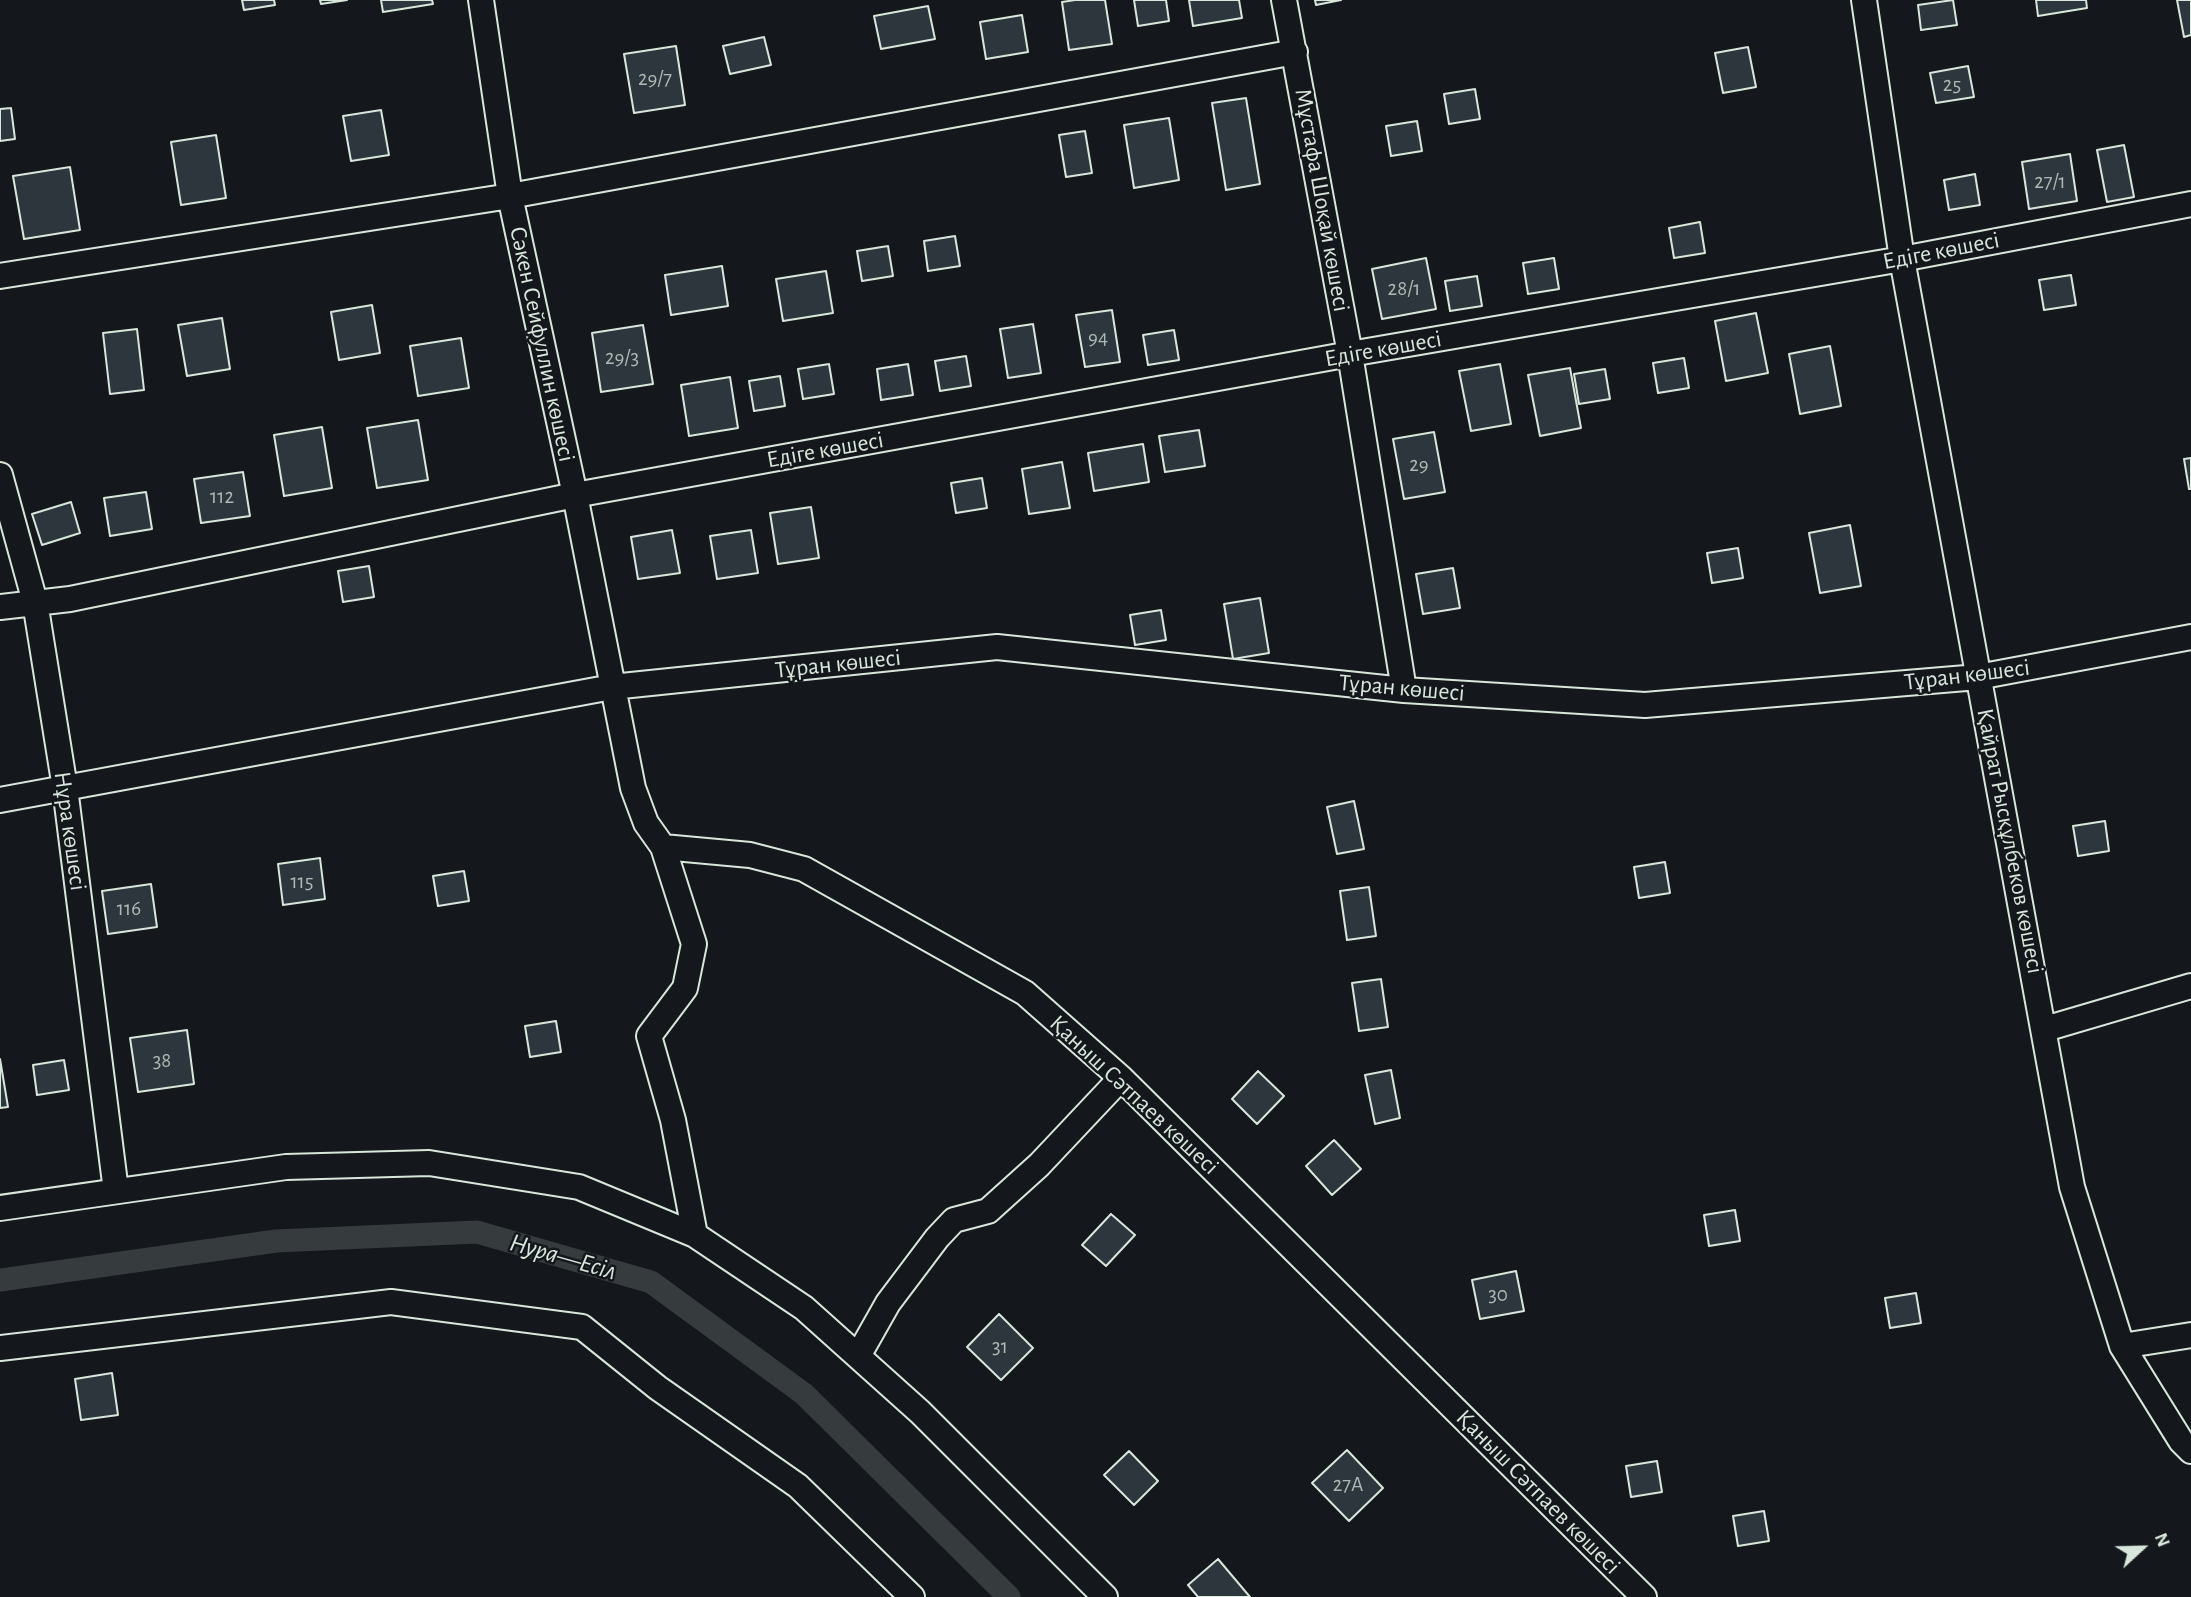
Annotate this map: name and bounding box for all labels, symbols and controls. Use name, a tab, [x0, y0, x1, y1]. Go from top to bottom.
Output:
house number: 29/7	[638, 66, 672, 92]
house number: 25	[1943, 72, 1961, 98]
street label: Мұстафа Шоқай көшесі	[1288, 86, 1356, 314]
house number: 27/1	[2034, 169, 2066, 195]
street label: Сәкен Сейфуллин көшесі	[503, 224, 581, 464]
street label: Едіге көшесі	[1880, 226, 2002, 276]
house number: 28/1	[1388, 276, 1420, 302]
house number: 94	[1088, 325, 1108, 351]
street label: Едіге көшесі	[1322, 325, 1444, 373]
house number: 29/3	[605, 345, 639, 371]
street label: Едіге көшесі	[764, 426, 886, 474]
house number: 29	[1409, 452, 1429, 478]
house number: 112	[210, 484, 234, 510]
street label: Тұран көшесі	[774, 643, 902, 685]
street label: Тұран көшесі	[1903, 653, 2031, 697]
street label: Тұран көшесі	[1338, 668, 1466, 708]
street label: Қайрат Рысқұлбеков көшесі	[1970, 706, 2050, 976]
street label: Нұра көшесі	[47, 770, 93, 892]
house number: 115	[290, 869, 314, 895]
house number: 116	[117, 896, 141, 922]
street label: Қаныш Сәтпаев көшесі	[1043, 1009, 1225, 1181]
house number: 38	[153, 1048, 171, 1074]
water label: Нура—Есіл	[506, 1227, 620, 1287]
house number: 30	[1488, 1282, 1508, 1308]
house number: 31	[992, 1334, 1008, 1360]
street label: Қаныш Сәтпаев көшесі	[1450, 1404, 1626, 1580]
house number: 27А	[1333, 1472, 1363, 1498]
north arrow	[2107, 1513, 2177, 1583]
text: N	[2151, 1530, 2173, 1550]

